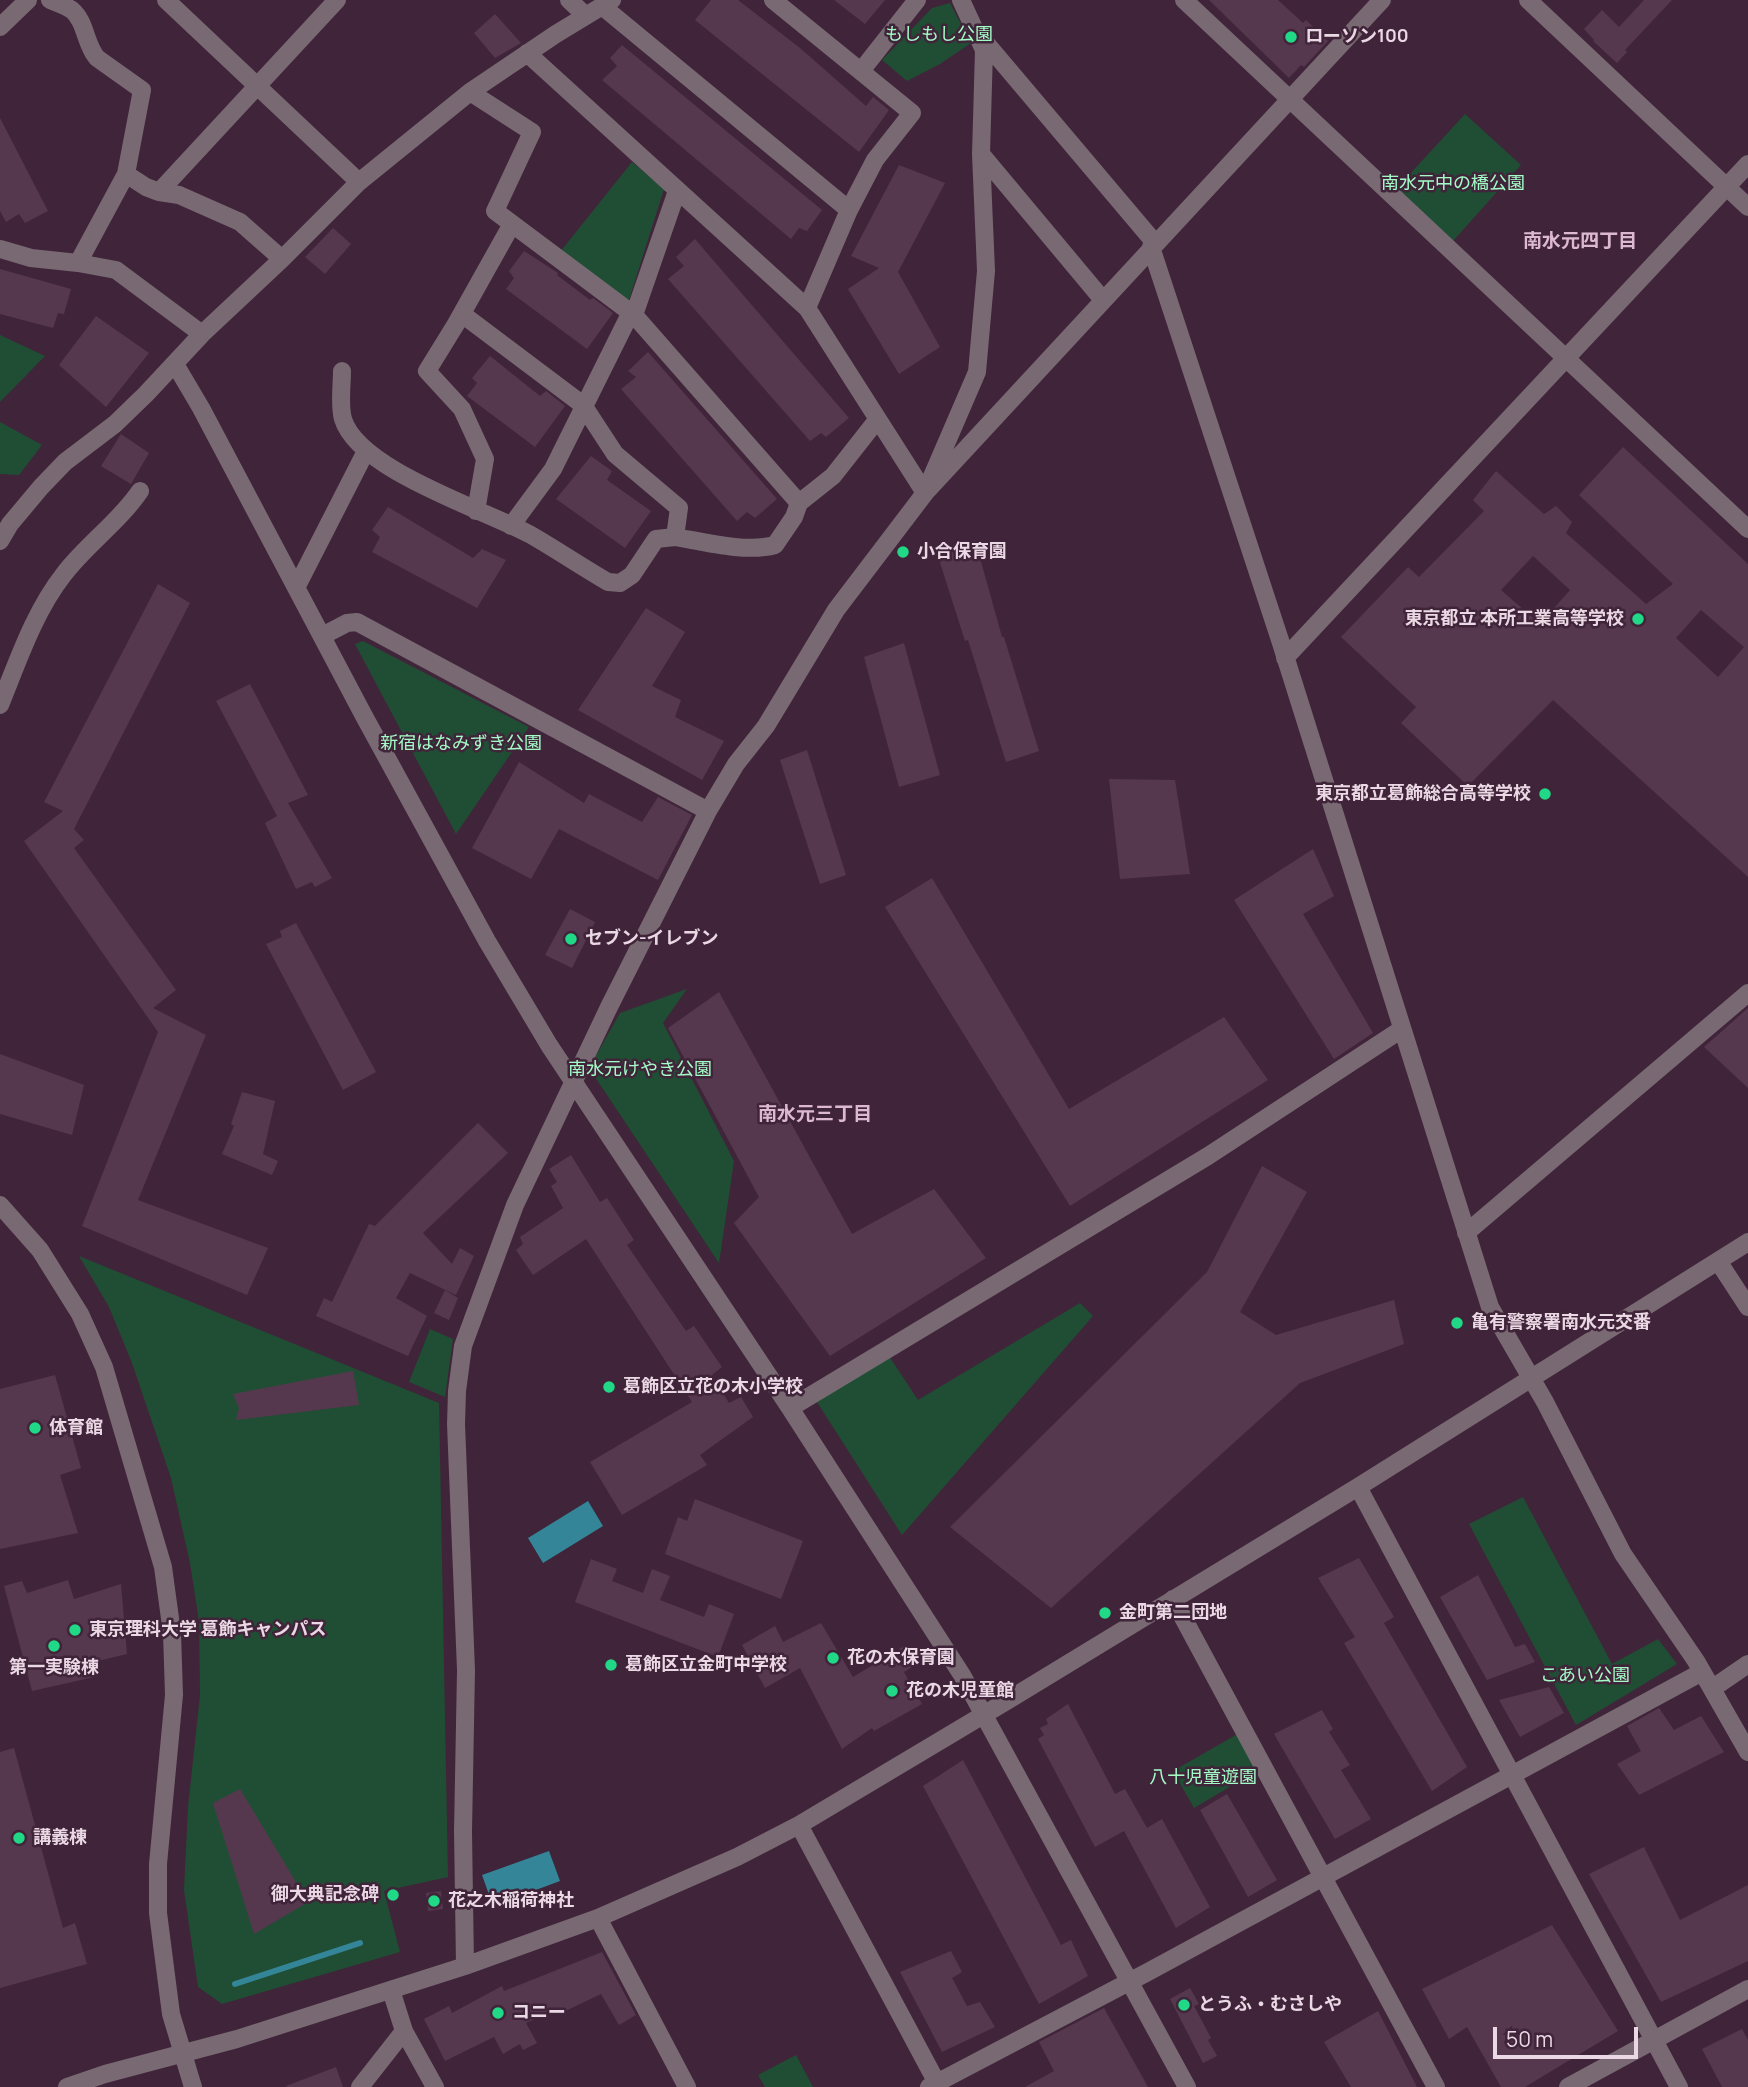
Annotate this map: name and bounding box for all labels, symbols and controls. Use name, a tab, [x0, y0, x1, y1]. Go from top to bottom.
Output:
park label: もしもし公園	[885, 24, 993, 46]
place label: ローソン100	[1305, 26, 1409, 48]
marker: ローソン100	[1283, 29, 1299, 45]
park label: 南水元中の橋公園	[1381, 173, 1525, 195]
district label: 南水元四丁目	[1523, 231, 1637, 253]
place label: 小合保育園	[917, 541, 1007, 563]
marker: 小合保育園	[895, 544, 911, 560]
place label: 東京都立 本所工業高等学校	[1404, 608, 1624, 630]
marker: 東京都立 本所工業高等学校	[1630, 611, 1646, 627]
park label: 新宿はなみずき公園	[380, 733, 542, 755]
place label: 東京都立葛飾総合高等学校	[1315, 783, 1531, 805]
marker: 東京都立葛飾総合高等学校	[1537, 786, 1553, 802]
place label: セブン-イレブン	[585, 928, 719, 950]
marker: セブン-イレブン	[563, 931, 579, 947]
park label: 南水元けやき公園	[568, 1059, 712, 1081]
district label: 南水元三丁目	[758, 1104, 872, 1126]
place label: 亀有警察署南水元交番	[1471, 1312, 1651, 1334]
marker: 亀有警察署南水元交番	[1449, 1315, 1465, 1331]
place label: 葛飾区立花の木小学校	[623, 1376, 803, 1398]
marker: 葛飾区立花の木小学校	[601, 1379, 617, 1395]
place label: 体育館	[49, 1417, 103, 1439]
marker: 体育館	[27, 1420, 43, 1436]
place label: 金町第二団地	[1119, 1602, 1227, 1624]
marker: 金町第二団地	[1097, 1605, 1113, 1621]
place label: 東京理科大学 葛飾キャンパス	[89, 1619, 327, 1641]
marker: 東京理科大学 葛飾キャンパス	[67, 1622, 83, 1638]
marker: 第一実験棟	[46, 1638, 62, 1654]
place label: 花の木保育園	[847, 1647, 955, 1669]
marker: 花の木保育園	[825, 1650, 841, 1666]
place label: 葛飾区立金町中学校	[625, 1654, 787, 1676]
place label: 第一実験棟	[9, 1657, 99, 1679]
marker: 葛飾区立金町中学校	[603, 1657, 619, 1673]
park label: こあい公園	[1540, 1665, 1630, 1687]
place label: 花の木児童館	[906, 1680, 1014, 1702]
marker: 花の木児童館	[884, 1683, 900, 1699]
park label: 八十児童遊園	[1149, 1767, 1257, 1789]
place label: 講義棟	[33, 1827, 87, 1849]
marker: 講義棟	[11, 1830, 27, 1846]
place label: 御大典記念碑	[271, 1884, 379, 1906]
marker: 御大典記念碑	[385, 1887, 401, 1903]
place label: 花之木稲荷神社	[448, 1890, 574, 1912]
marker: 花之木稲荷神社	[426, 1893, 442, 1909]
place label: とうふ・むさしや	[1198, 1994, 1342, 2016]
marker: とうふ・むさしや	[1176, 1997, 1192, 2013]
place label: コニー	[512, 2002, 566, 2024]
marker: コニー	[490, 2005, 506, 2021]
scale bar	[1496, 2014, 1641, 2058]
text: 50 m	[1506, 2025, 1553, 2053]

